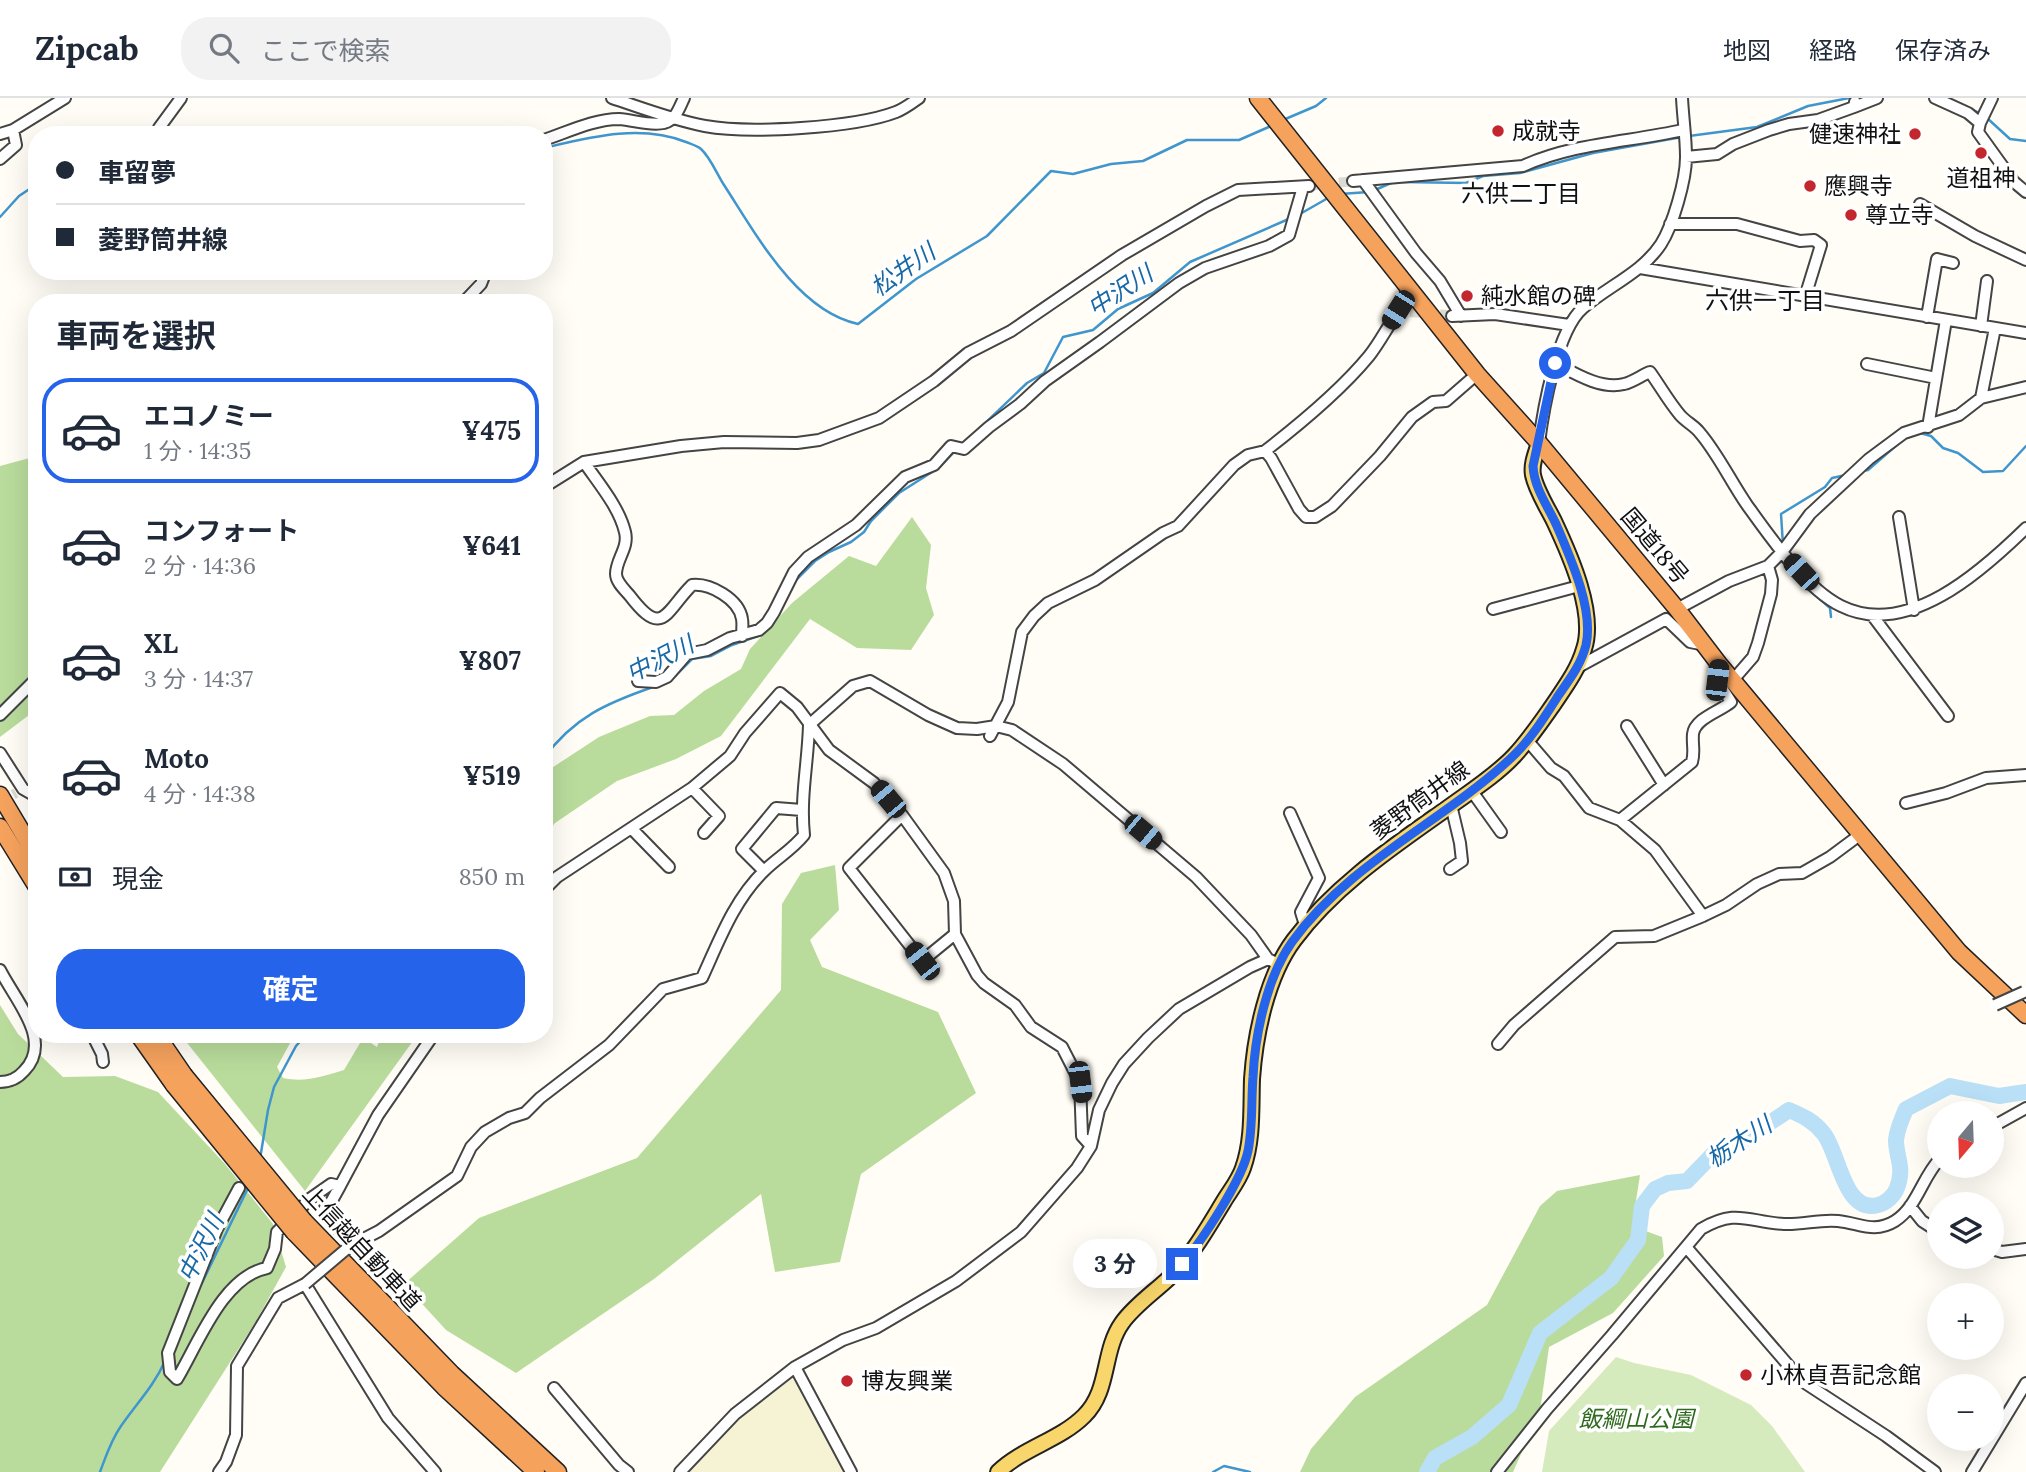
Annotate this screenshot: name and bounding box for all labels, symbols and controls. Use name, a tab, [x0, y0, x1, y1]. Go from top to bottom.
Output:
search box	[181, 17, 671, 80]
text: Zipcab	[35, 27, 139, 69]
icon: search	[205, 29, 243, 67]
text: ここで検索	[261, 34, 391, 67]
text: 地図	[1723, 35, 1771, 66]
text: 経路	[1809, 35, 1857, 66]
text: 保存済み	[1895, 35, 1991, 66]
place label: 成就寺	[1512, 116, 1581, 145]
place label: 健速神社	[1809, 119, 1901, 148]
marker: 成就寺	[1490, 123, 1506, 139]
marker: 健速神社	[1907, 126, 1923, 142]
marker: 道祖神	[1973, 145, 1989, 161]
text: 車留夢	[98, 156, 176, 189]
place label: 道祖神	[1947, 163, 2016, 192]
place label: 應興寺	[1824, 171, 1893, 200]
district label: 六供二丁目	[1461, 178, 1581, 209]
marker: 應興寺	[1802, 178, 1818, 194]
place label: 尊立寺	[1865, 200, 1934, 229]
marker: 尊立寺	[1843, 207, 1859, 223]
text: 菱野筒井線	[98, 223, 228, 256]
water label: 松井川	[864, 235, 944, 303]
water label: 中沢川	[1081, 256, 1161, 323]
place label: 純水館の碑	[1481, 281, 1596, 310]
district label: 六供一丁目	[1705, 285, 1825, 316]
car	[1378, 287, 1419, 333]
marker: 純水館の碑	[1459, 288, 1475, 304]
text: 車両を選択	[56, 315, 216, 356]
route start	[1539, 347, 1571, 379]
icon: car	[60, 399, 123, 462]
text: エコノミー	[144, 399, 274, 432]
text: ¥475	[462, 414, 521, 447]
text: 1 分 · 14:35	[144, 436, 251, 465]
street label: 国道18号	[1615, 502, 1696, 590]
icon: car	[60, 514, 123, 577]
text: コンフォート	[144, 514, 299, 547]
text: ¥641	[462, 529, 521, 562]
car	[1779, 549, 1824, 595]
text: 2 分 · 14:36	[144, 551, 256, 580]
text: XL	[144, 627, 178, 660]
water label: 中沢川	[621, 627, 702, 689]
icon: car	[60, 629, 123, 692]
text: ¥807	[459, 644, 521, 677]
car	[1705, 658, 1730, 702]
text: 3 分 · 14:37	[144, 664, 253, 693]
text: Moto	[144, 742, 209, 775]
icon: car	[60, 744, 123, 807]
street label: 菱野筒井線	[1365, 754, 1475, 845]
text: ¥519	[463, 759, 521, 792]
car	[867, 776, 910, 822]
text: 4 分 · 14:38	[144, 779, 256, 808]
car	[1121, 810, 1166, 854]
icon: cash	[56, 858, 94, 896]
text: 現金	[112, 862, 164, 895]
text: 850 m	[459, 862, 525, 891]
car	[901, 938, 944, 984]
button: 確定	[56, 949, 525, 1029]
car	[1068, 1060, 1093, 1104]
north arrow	[1927, 1101, 2004, 1178]
map controls	[1927, 1101, 2004, 1451]
water label: 栃木川	[1700, 1107, 1780, 1174]
street label: 上信越自動車道	[297, 1179, 428, 1316]
button: layers	[1927, 1192, 2004, 1269]
water label: 中沢川	[171, 1206, 232, 1287]
callout: 3 分	[1074, 1240, 1158, 1288]
route end	[1166, 1248, 1198, 1280]
text: 3 分	[1094, 1249, 1136, 1278]
button: +	[1927, 1283, 2004, 1360]
place label: 小林貞吾記念館	[1760, 1360, 1921, 1389]
place label: 博友興業	[861, 1366, 953, 1395]
marker: 小林貞吾記念館	[1738, 1367, 1754, 1383]
marker: 博友興業	[839, 1373, 855, 1389]
button: −	[1927, 1374, 2004, 1451]
park label: 飯綱山公園	[1579, 1404, 1697, 1433]

